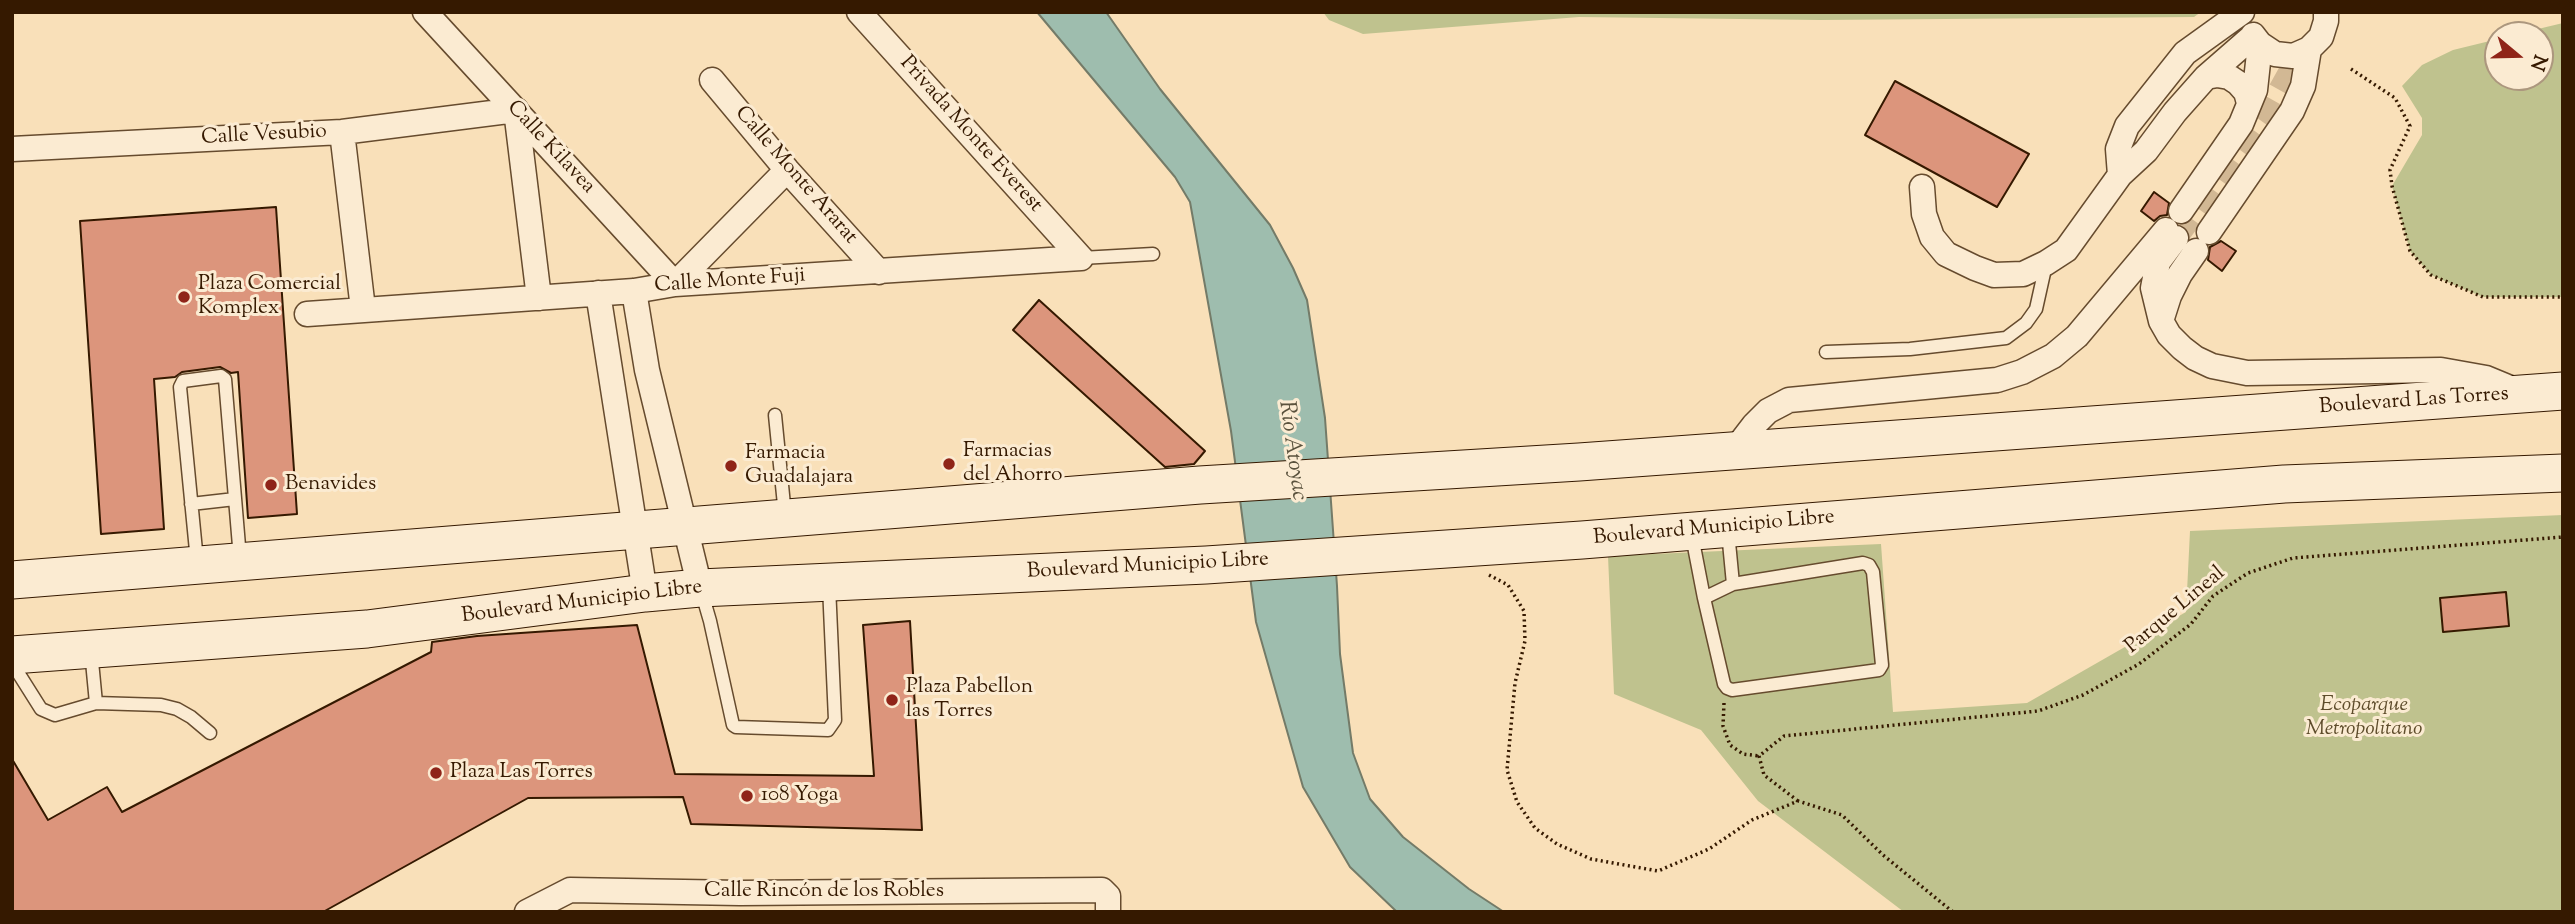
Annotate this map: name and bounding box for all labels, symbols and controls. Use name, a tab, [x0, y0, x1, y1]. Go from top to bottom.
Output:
north arrow	[2484, 21, 2554, 91]
text: N	[2522, 51, 2553, 74]
street label: Privada Monte Everest	[893, 52, 1047, 218]
street label: Calle Kilavea	[500, 96, 600, 200]
street label: Calle Monte Ararat	[728, 102, 862, 250]
street label: Calle Vesubio	[201, 120, 327, 152]
street label: Calle Monte Fuji	[654, 264, 806, 300]
place label: Plaza Comercial Komplex	[198, 272, 341, 322]
marker: Plaza Comercial Komplex	[176, 289, 192, 305]
street label: Boulevard Las Torres	[2318, 383, 2510, 421]
water label: Río Atoyac	[1270, 399, 1312, 503]
place label: Farmacias del Ahorro	[963, 439, 1063, 489]
place label: Farmacia Guadalajara	[745, 441, 853, 491]
marker: Farmacias del Ahorro	[941, 456, 957, 472]
marker: Farmacia Guadalajara	[723, 458, 739, 474]
place label: Benavides	[285, 472, 376, 498]
marker: Benavides	[263, 477, 279, 493]
street label: Boulevard Municipio Libre	[1592, 506, 1836, 552]
street label: Boulevard Municipio Libre	[1026, 548, 1270, 586]
street label: Parque Lineal	[2121, 562, 2231, 660]
street label: Boulevard Municipio Libre	[460, 576, 704, 630]
place label: Plaza Pabellon las Torres	[906, 675, 1033, 725]
marker: Plaza Pabellon las Torres	[884, 692, 900, 708]
park label: Ecoparque Metropolitano	[2306, 693, 2422, 743]
place label: Plaza Las Torres	[450, 760, 593, 786]
marker: Plaza Las Torres	[428, 765, 444, 781]
place label: 108 Yoga	[761, 783, 838, 809]
marker: 108 Yoga	[739, 788, 755, 804]
street label: Calle Rincón de los Robles	[704, 879, 944, 905]

